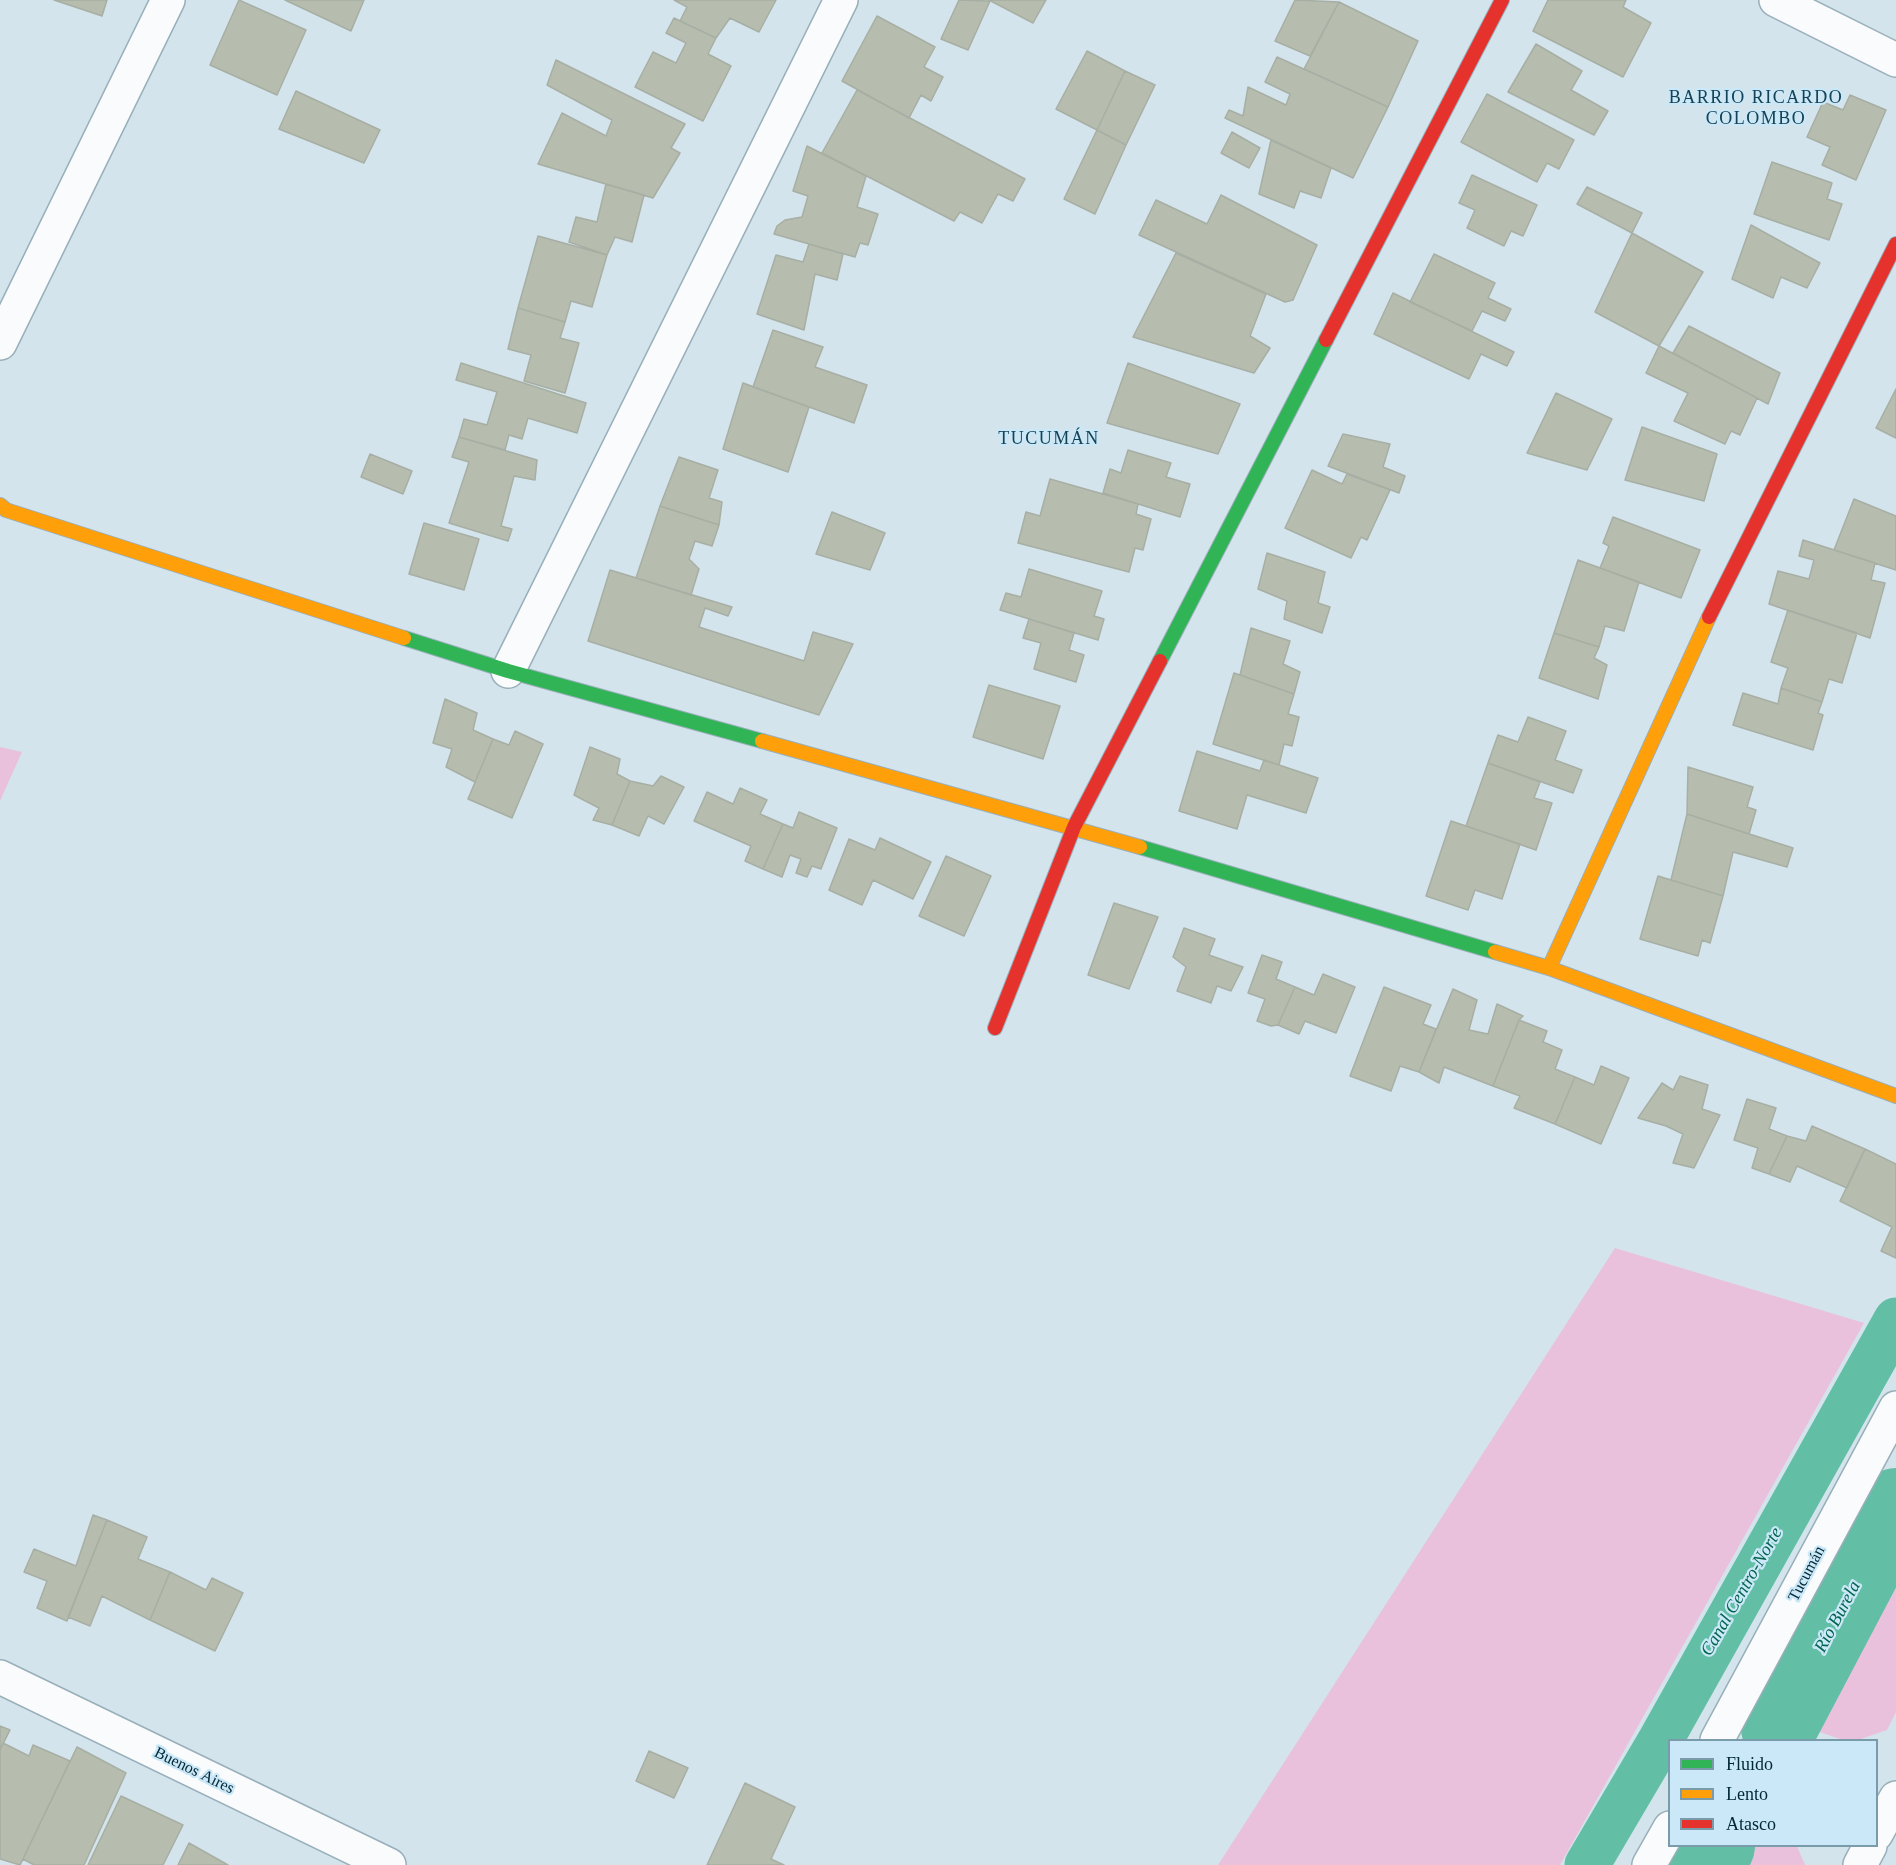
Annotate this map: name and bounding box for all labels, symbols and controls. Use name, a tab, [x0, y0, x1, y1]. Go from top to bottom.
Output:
district label: BARRIO RICARDO COLOMBO	[1669, 87, 1843, 130]
district label: TUCUMÁN	[998, 428, 1100, 450]
water label: Canal Centro-Norte	[1696, 1524, 1788, 1660]
street label: Tucumán	[1784, 1543, 1830, 1605]
water label: Río Burela	[1810, 1578, 1866, 1656]
legend	[1668, 1739, 1878, 1847]
street label: Buenos Aires	[151, 1743, 237, 1799]
text: Fluido	[1726, 1754, 1773, 1774]
text: Lento	[1726, 1784, 1768, 1804]
text: Atasco	[1726, 1814, 1776, 1834]

